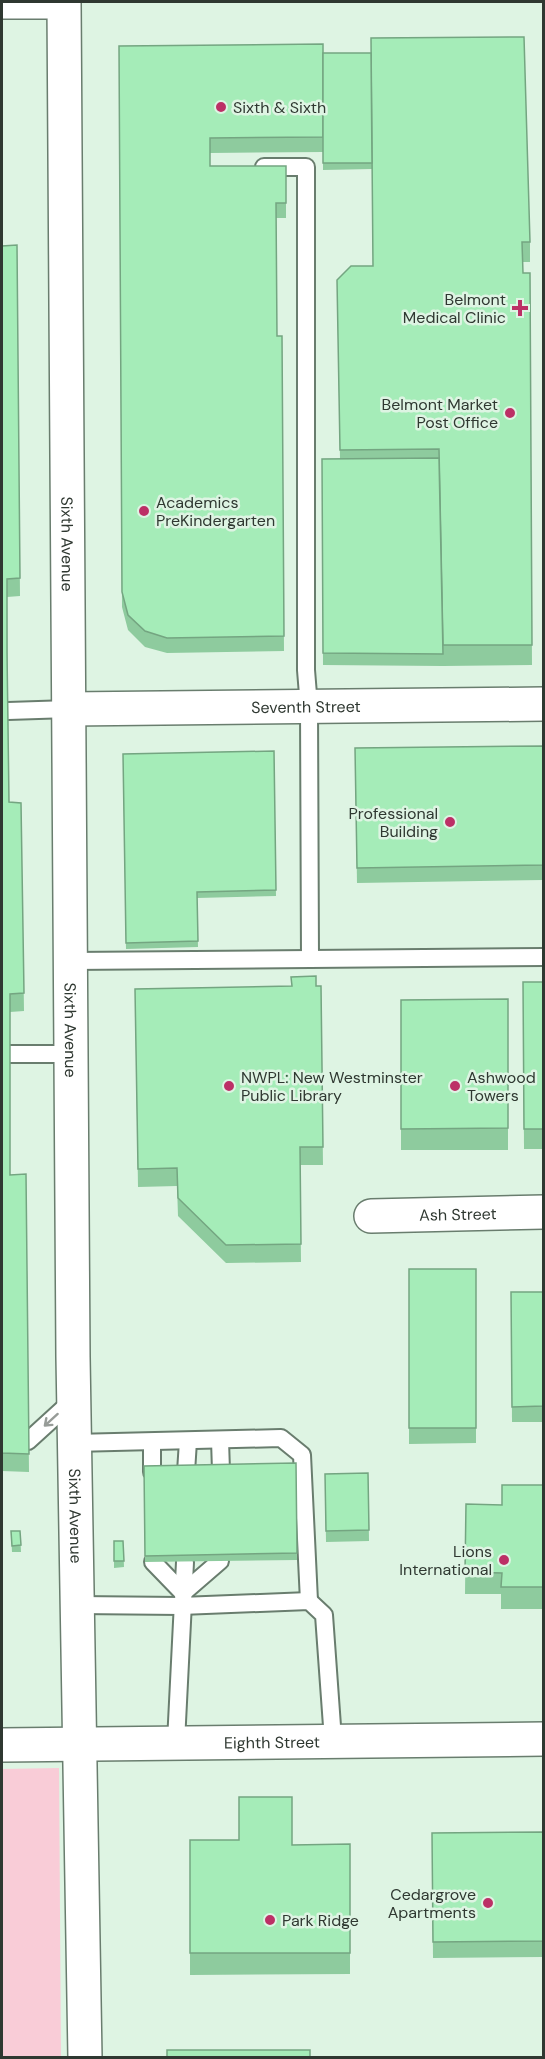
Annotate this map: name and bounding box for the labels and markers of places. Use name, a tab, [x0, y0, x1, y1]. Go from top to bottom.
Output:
place label: Sixth & Sixth	[233, 97, 326, 118]
marker: Sixth & Sixth	[214, 100, 228, 114]
place label: Belmont Medical Clinic	[403, 289, 506, 328]
marker: Belmont Medical Clinic	[511, 299, 529, 317]
place label: Belmont Market Post Office	[382, 394, 498, 433]
marker: Belmont Market Post Office	[503, 406, 517, 420]
place label: Academics PreKindergarten	[156, 492, 275, 531]
marker: Academics PreKindergarten	[137, 504, 151, 518]
place label: Professional Building	[349, 803, 438, 842]
marker: Professional Building	[443, 815, 457, 829]
place label: NWPL: New Westminster Public Library	[241, 1067, 423, 1106]
place label: Ashwood Towers	[467, 1067, 536, 1106]
marker: NWPL: New Westminster Public Library	[222, 1079, 236, 1093]
marker: Ashwood Towers	[448, 1079, 462, 1093]
place label: Lions International	[399, 1541, 492, 1580]
marker: Lions International	[497, 1553, 511, 1567]
place label: Cedargrove Apartments	[388, 1884, 476, 1923]
marker: Cedargrove Apartments	[481, 1896, 495, 1910]
place label: Park Ridge	[282, 1910, 359, 1931]
marker: Park Ridge	[263, 1913, 277, 1927]

